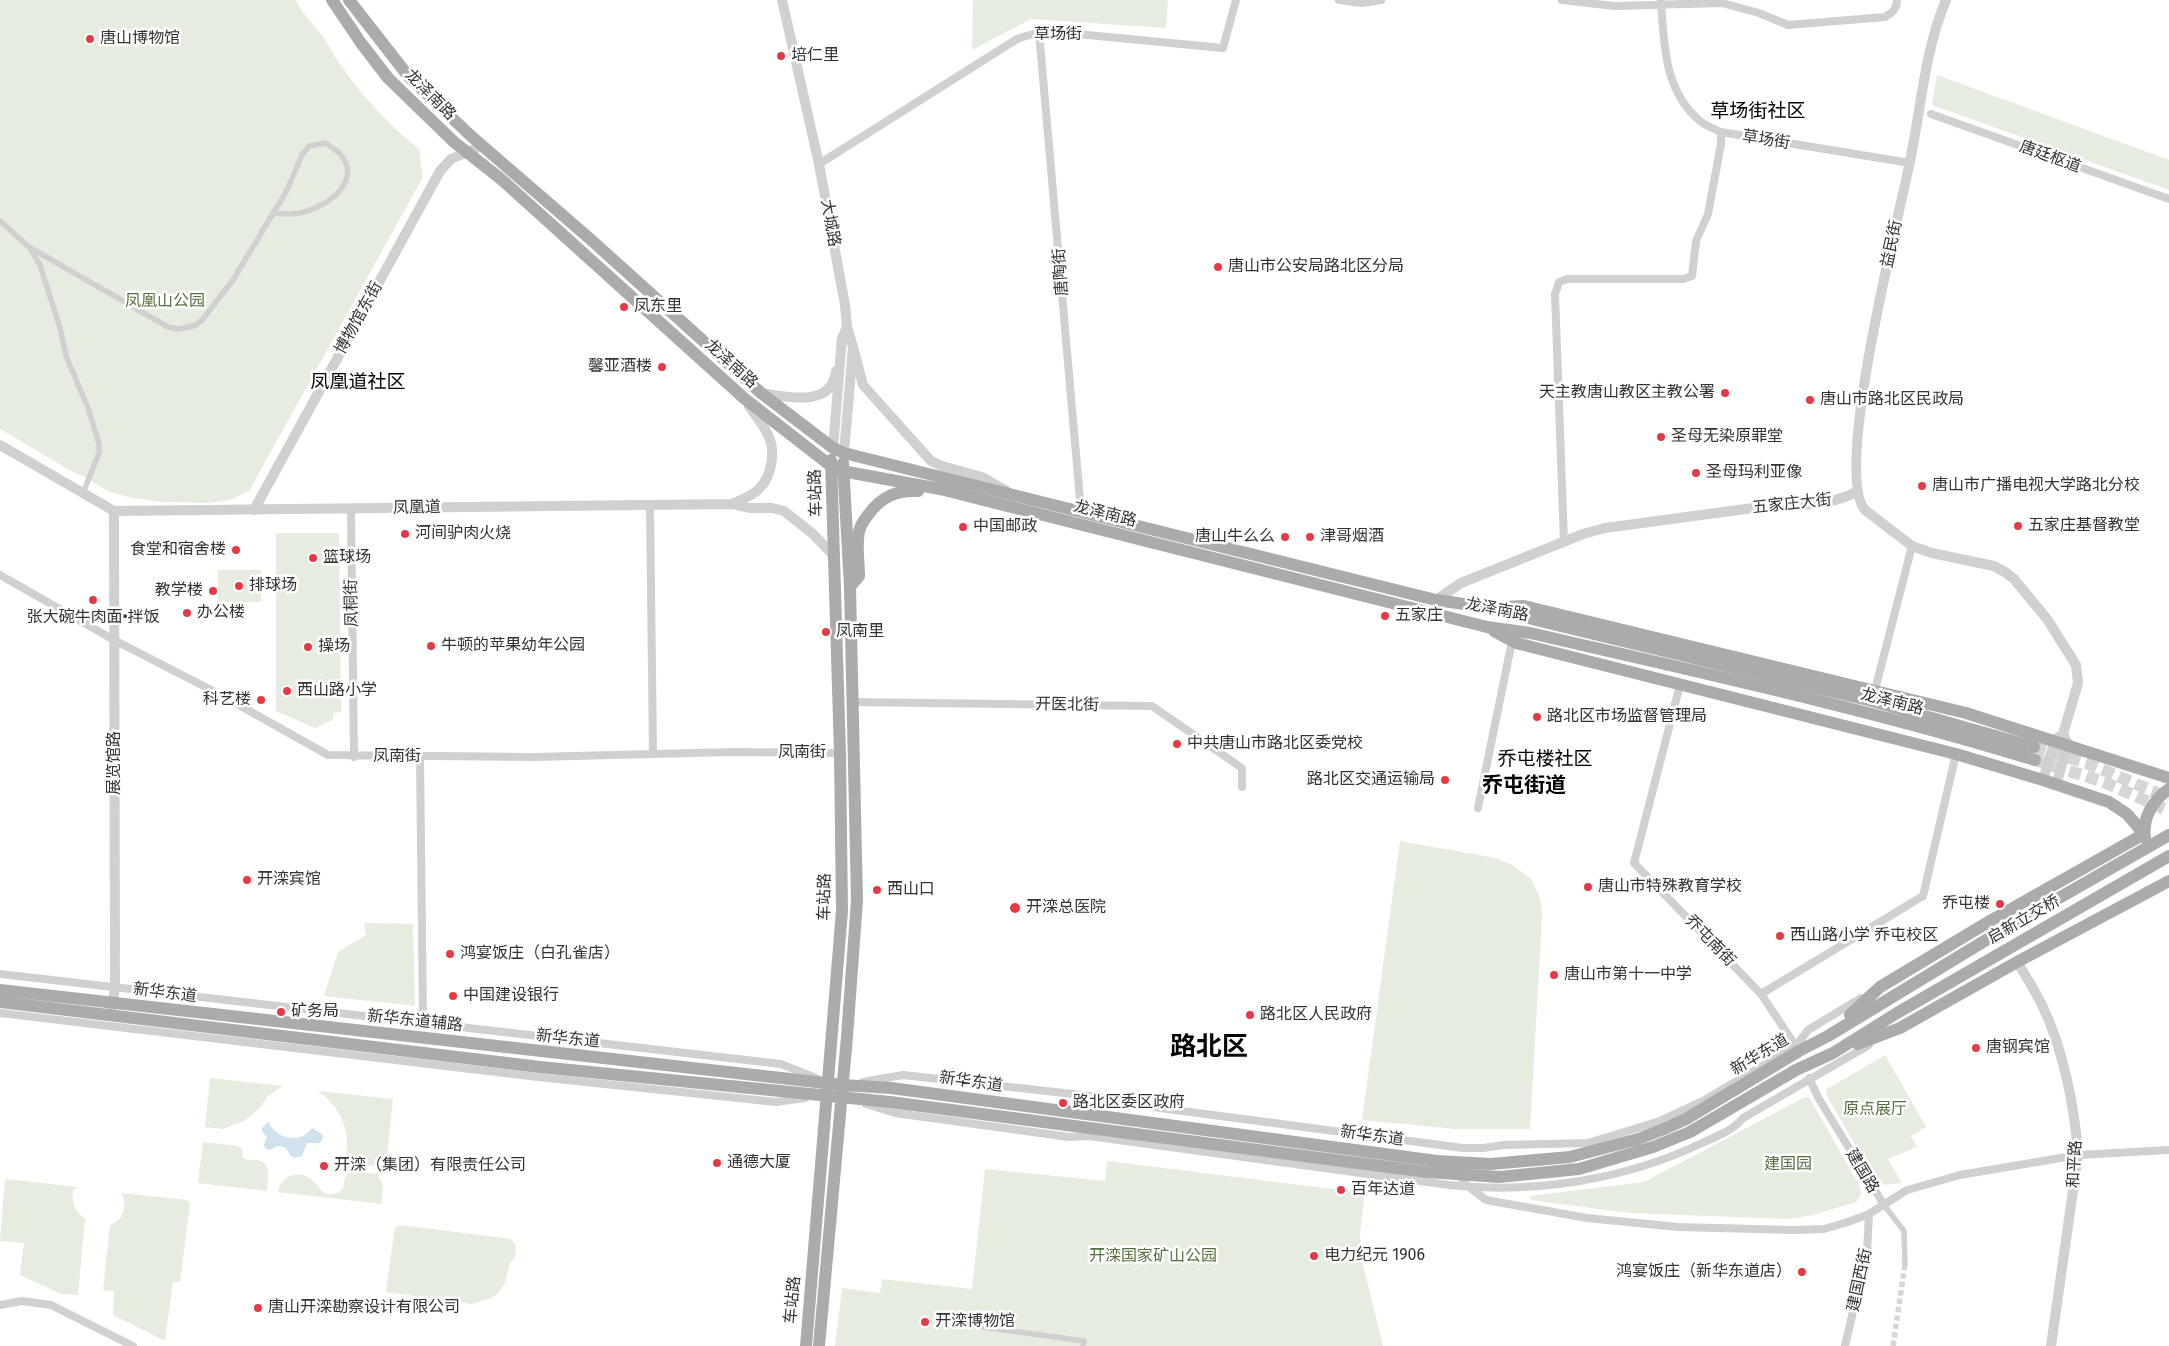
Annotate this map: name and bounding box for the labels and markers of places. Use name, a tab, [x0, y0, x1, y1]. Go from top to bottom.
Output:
place label: 唐山博物馆	[100, 29, 180, 49]
marker: 唐山博物馆	[84, 33, 96, 45]
place label: 培仁里	[791, 46, 839, 66]
marker: 培仁里	[775, 50, 787, 62]
place label: 唐山市公安局路北区分局	[1228, 257, 1404, 277]
marker: 唐山市公安局路北区分局	[1212, 261, 1224, 273]
place label: 凤东里	[634, 297, 682, 317]
marker: 凤东里	[618, 301, 630, 313]
place label: 馨亚酒楼	[588, 357, 652, 377]
marker: 馨亚酒楼	[656, 361, 668, 373]
place label: 天主教唐山教区主教公署	[1539, 383, 1715, 403]
marker: 天主教唐山教区主教公署	[1719, 387, 1731, 399]
place label: 唐山市路北区民政局	[1820, 390, 1964, 410]
marker: 唐山市路北区民政局	[1804, 394, 1816, 406]
place label: 圣母无染原罪堂	[1671, 427, 1783, 447]
marker: 圣母无染原罪堂	[1655, 431, 1667, 443]
place label: 圣母玛利亚像	[1706, 463, 1802, 483]
marker: 圣母玛利亚像	[1690, 467, 1702, 479]
place label: 唐山市广播电视大学路北分校	[1932, 476, 2140, 496]
marker: 唐山市广播电视大学路北分校	[1916, 480, 1928, 492]
place label: 五家庄基督教堂	[2028, 516, 2140, 536]
place label: 中国邮政	[973, 517, 1037, 537]
marker: 五家庄基督教堂	[2012, 520, 2024, 532]
marker: 中国邮政	[957, 521, 969, 533]
place label: 河间驴肉火烧	[415, 524, 511, 544]
place label: 唐山牛么么	[1195, 527, 1275, 547]
place label: 津哥烟酒	[1320, 527, 1384, 547]
marker: 河间驴肉火烧	[399, 528, 411, 540]
marker: 唐山牛么么	[1279, 531, 1291, 543]
marker: 津哥烟酒	[1304, 531, 1316, 543]
place label: 食堂和宿舍楼	[130, 540, 226, 560]
marker: 食堂和宿舍楼	[230, 544, 242, 556]
place label: 篮球场	[323, 548, 371, 568]
marker: 篮球场	[307, 552, 319, 564]
place label: 排球场	[249, 576, 297, 596]
marker: 排球场	[233, 580, 245, 592]
place label: 教学楼	[155, 581, 203, 601]
marker: 教学楼	[207, 585, 219, 597]
marker: 张大碗牛肉面•拌饭	[87, 594, 99, 606]
place label: 办公楼	[197, 603, 245, 623]
place label: 五家庄	[1395, 606, 1443, 626]
marker: 办公楼	[181, 607, 193, 619]
place label: 张大碗牛肉面•拌饭	[26, 608, 160, 628]
marker: 五家庄	[1379, 610, 1391, 622]
place label: 凤南里	[836, 622, 884, 642]
marker: 凤南里	[820, 626, 832, 638]
place label: 牛顿的苹果幼年公园	[441, 636, 585, 656]
place label: 操场	[318, 637, 350, 657]
marker: 牛顿的苹果幼年公园	[425, 640, 437, 652]
marker: 操场	[302, 641, 314, 653]
place label: 西山路小学	[297, 681, 377, 701]
marker: 西山路小学	[281, 685, 293, 697]
place label: 科艺楼	[203, 690, 251, 710]
marker: 科艺楼	[255, 694, 267, 706]
place label: 路北区市场监督管理局	[1547, 707, 1707, 727]
marker: 路北区市场监督管理局	[1531, 711, 1543, 723]
place label: 中共唐山市路北区委党校	[1187, 734, 1363, 754]
marker: 中共唐山市路北区委党校	[1171, 738, 1183, 750]
place label: 路北区交通运输局	[1307, 770, 1435, 790]
marker: 路北区交通运输局	[1439, 774, 1451, 786]
place label: 开滦宾馆	[257, 870, 321, 890]
marker: 开滦宾馆	[241, 874, 253, 886]
place label: 唐山市特殊教育学校	[1598, 877, 1742, 897]
place label: 西山口	[887, 880, 935, 900]
marker: 唐山市特殊教育学校	[1582, 881, 1594, 893]
marker: 西山口	[871, 884, 883, 896]
place label: 乔屯楼	[1942, 894, 1990, 914]
place label: 开滦总医院	[1026, 898, 1106, 918]
marker: 乔屯楼	[1994, 898, 2006, 910]
marker: 开滦总医院	[1008, 901, 1022, 915]
place label: 西山路小学 乔屯校区	[1790, 926, 1938, 946]
marker: 西山路小学 乔屯校区	[1774, 930, 1786, 942]
place label: 鸿宴饭庄（白孔雀店）	[460, 944, 620, 964]
marker: 鸿宴饭庄（白孔雀店）	[444, 948, 456, 960]
place label: 唐山市第十一中学	[1564, 965, 1692, 985]
marker: 唐山市第十一中学	[1548, 969, 1560, 981]
place label: 中国建设银行	[463, 986, 559, 1006]
marker: 中国建设银行	[447, 990, 459, 1002]
place label: 矿务局	[291, 1002, 339, 1022]
place label: 路北区人民政府	[1260, 1005, 1372, 1025]
marker: 矿务局	[275, 1006, 287, 1018]
marker: 路北区人民政府	[1244, 1009, 1256, 1021]
place label: 唐钢宾馆	[1986, 1038, 2050, 1058]
marker: 唐钢宾馆	[1970, 1042, 1982, 1054]
place label: 路北区委区政府	[1073, 1093, 1185, 1113]
marker: 路北区委区政府	[1057, 1097, 1069, 1109]
place label: 通德大厦	[727, 1153, 791, 1173]
place label: 开滦（集团）有限责任公司	[334, 1156, 526, 1176]
marker: 通德大厦	[711, 1157, 723, 1169]
marker: 开滦（集团）有限责任公司	[318, 1160, 330, 1172]
place label: 百年达道	[1351, 1180, 1415, 1200]
marker: 百年达道	[1335, 1184, 1347, 1196]
place label: 电力纪元 1906	[1324, 1246, 1425, 1266]
marker: 电力纪元 1906	[1308, 1250, 1320, 1262]
place label: 鸿宴饭庄（新华东道店）	[1616, 1262, 1792, 1282]
marker: 鸿宴饭庄（新华东道店）	[1796, 1266, 1808, 1278]
place label: 唐山开滦勘察设计有限公司	[268, 1298, 460, 1318]
marker: 唐山开滦勘察设计有限公司	[252, 1302, 264, 1314]
place label: 开滦博物馆	[935, 1312, 1015, 1332]
marker: 开滦博物馆	[919, 1316, 931, 1328]

